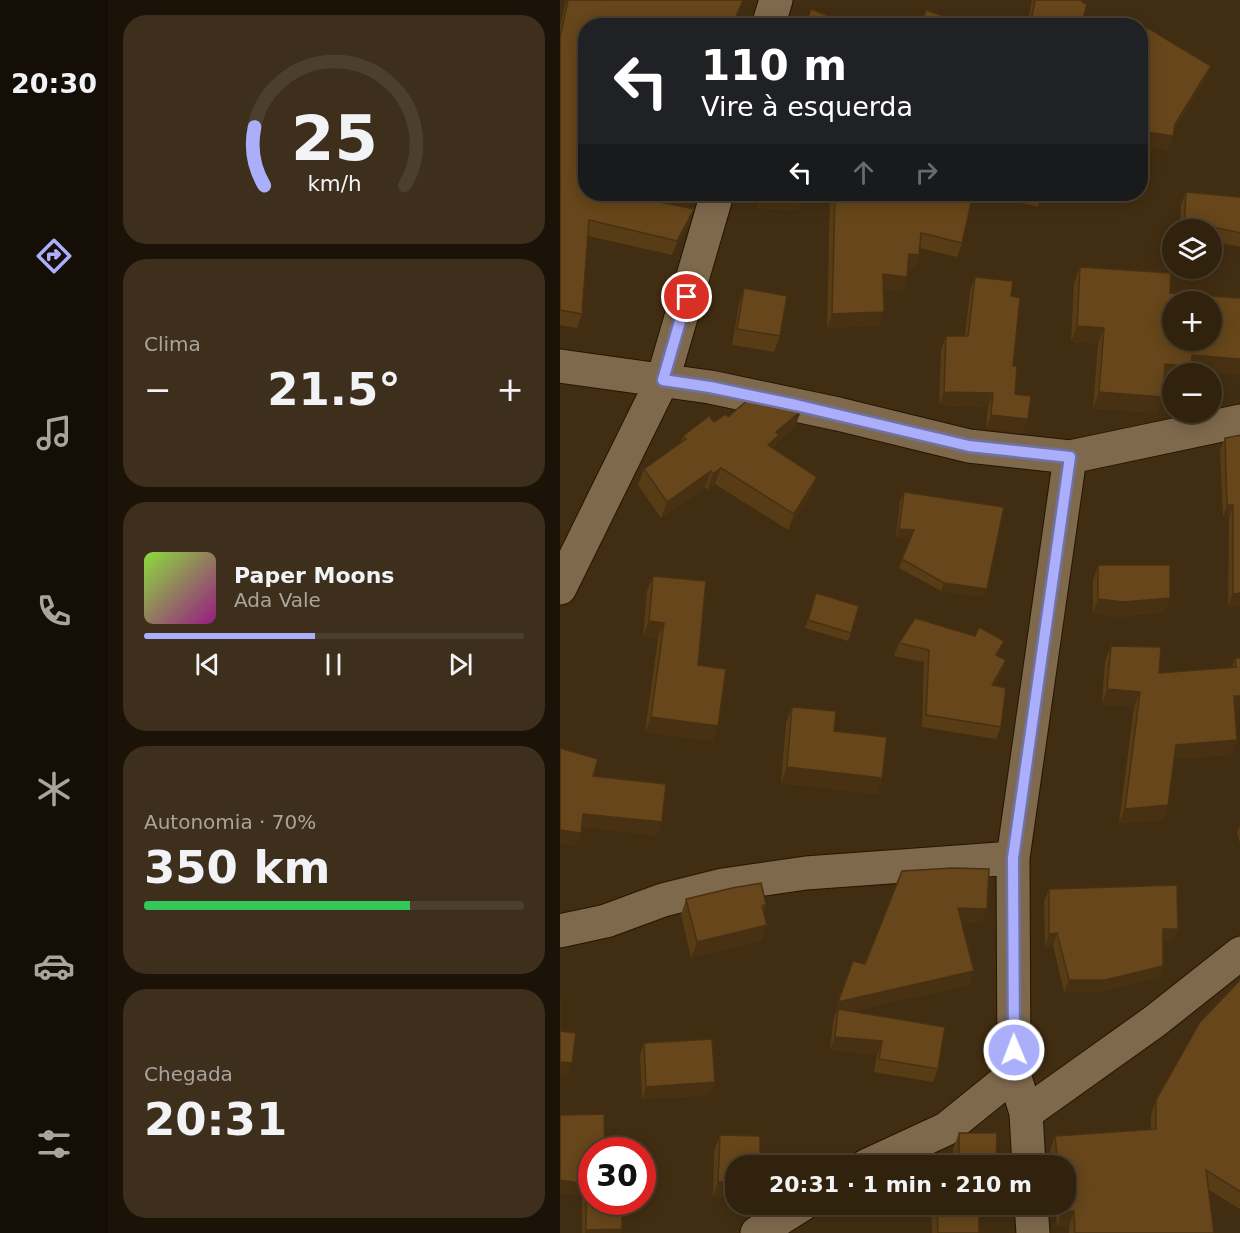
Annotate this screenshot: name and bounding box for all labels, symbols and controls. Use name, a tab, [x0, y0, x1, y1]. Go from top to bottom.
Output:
text: 110 m	[701, 41, 847, 90]
icon: left	[602, 42, 680, 120]
text: 20:30	[11, 68, 97, 99]
text: Vire à esquerda	[701, 91, 913, 122]
text: 25	[291, 102, 377, 175]
icon: left	[784, 156, 817, 189]
icon: ahead	[847, 156, 880, 189]
icon: right	[910, 156, 943, 189]
text: km/h	[307, 172, 361, 197]
map controls	[1162, 219, 1222, 423]
button: layers	[1162, 219, 1222, 279]
icon: directions	[33, 235, 75, 277]
pin	[661, 271, 712, 322]
icon: arrive	[670, 280, 703, 313]
button: +	[1162, 291, 1222, 351]
text: Clima	[144, 332, 201, 356]
text: 21.5°	[267, 363, 401, 416]
button: −	[1162, 363, 1222, 423]
text: −	[144, 370, 172, 409]
text: +	[496, 370, 524, 409]
icon: music	[33, 412, 75, 454]
text: Paper Moons	[234, 563, 394, 588]
text: Ada Vale	[234, 588, 321, 612]
icon: phone	[33, 590, 75, 632]
icon: previous	[191, 648, 224, 681]
icon: pause	[317, 648, 350, 681]
icon: next	[444, 648, 477, 681]
icon: climate	[33, 768, 75, 810]
text: Autonomia · 70%	[144, 810, 316, 834]
text: 350 km	[144, 841, 330, 894]
icon: car	[33, 945, 75, 987]
position arrow	[982, 1018, 1046, 1082]
text: Chegada	[144, 1062, 233, 1086]
text: 20:31	[144, 1093, 287, 1146]
icon: filters	[33, 1123, 75, 1165]
speed limit sign: 30	[578, 1137, 656, 1215]
text: 20:31 · 1 min · 210 m	[769, 1172, 1032, 1197]

